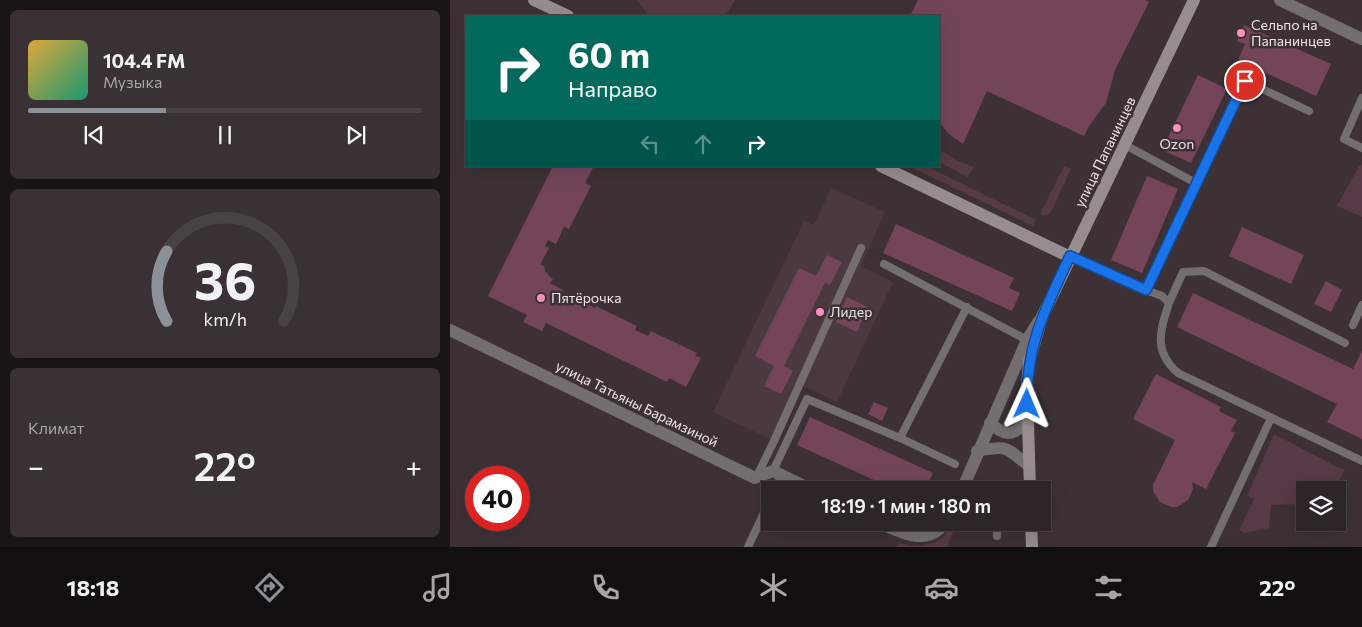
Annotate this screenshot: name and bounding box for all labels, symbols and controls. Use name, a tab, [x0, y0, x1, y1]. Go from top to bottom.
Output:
place label: Сельпо на Папанинцев	[1251, 16, 1331, 49]
marker: Сельпо на Папанинцев	[1235, 27, 1247, 39]
text: 60 m	[568, 32, 650, 75]
icon: right	[485, 35, 550, 100]
text: 104.4 FM	[103, 49, 185, 72]
pin	[1224, 60, 1266, 102]
icon: arrive	[1231, 67, 1259, 95]
text: Музыка	[103, 72, 162, 91]
text: Направо	[568, 75, 658, 102]
street label: улица Папанинцев	[1070, 94, 1139, 210]
icon: previous	[80, 121, 108, 149]
icon: pause	[211, 121, 239, 149]
icon: next	[342, 121, 370, 149]
marker: Ozon	[1171, 122, 1183, 134]
icon: left	[636, 130, 664, 158]
icon: ahead	[689, 130, 717, 158]
icon: right	[742, 130, 770, 158]
place label: Ozon	[1160, 135, 1194, 152]
text: 36	[194, 247, 256, 311]
place label: Пятёрочка	[551, 289, 621, 306]
marker: Пятёрочка	[535, 292, 547, 304]
place label: Лидер	[830, 303, 872, 320]
marker: Лидер	[814, 306, 826, 318]
text: km/h	[203, 308, 247, 330]
street label: улица Татьяны Барамзиной	[553, 357, 721, 450]
position arrow	[1000, 377, 1052, 429]
text: Климат	[28, 418, 84, 437]
text: 22°	[194, 442, 256, 489]
text: −	[28, 449, 44, 483]
text: +	[406, 449, 422, 483]
speed limit sign: 40	[465, 466, 530, 531]
map controls	[1296, 481, 1346, 531]
button: layers	[1296, 481, 1346, 531]
text: 18:19 · 1 мин · 180 m	[821, 494, 991, 517]
icon: directions	[252, 570, 287, 605]
icon: music	[420, 570, 455, 605]
icon: phone	[588, 570, 623, 605]
icon: climate	[756, 570, 791, 605]
icon: car	[924, 570, 959, 605]
icon: filters	[1091, 570, 1126, 605]
text: 18:18	[66, 574, 119, 601]
text: 22°	[1259, 574, 1296, 601]

